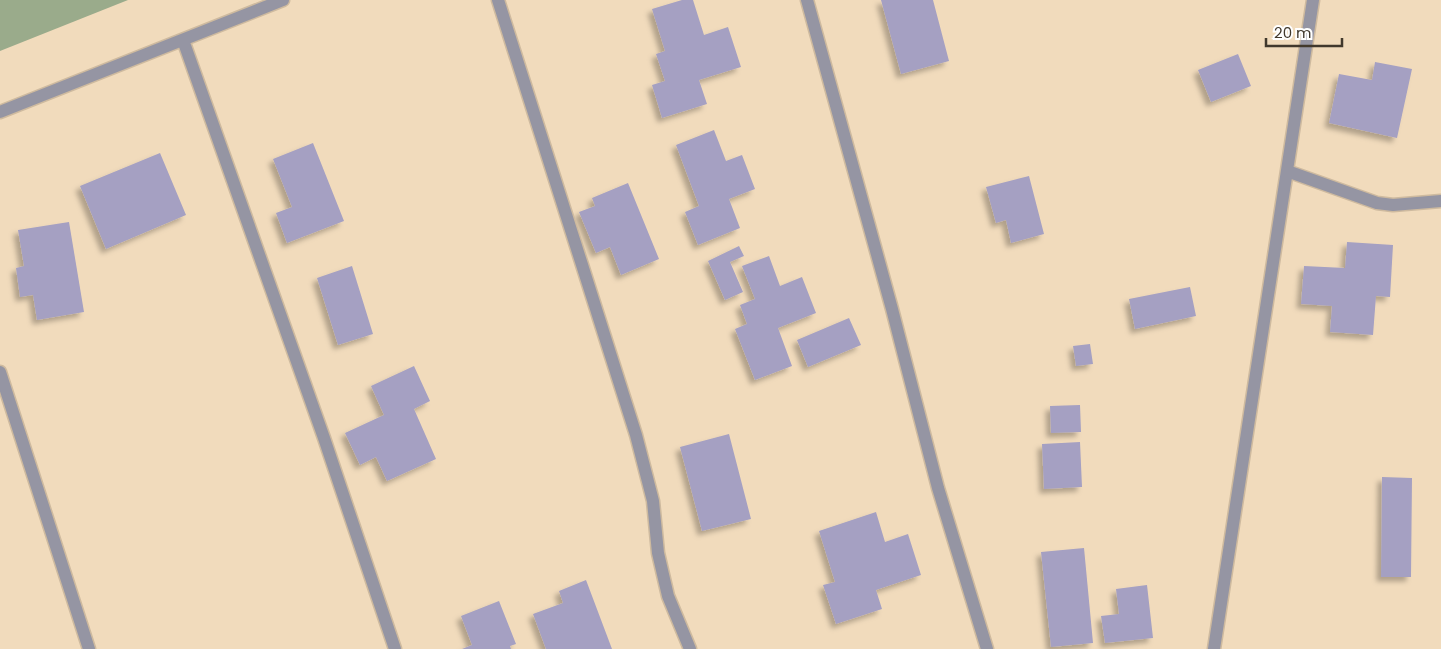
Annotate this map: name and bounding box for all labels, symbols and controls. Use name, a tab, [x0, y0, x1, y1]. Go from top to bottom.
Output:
scale bar	[1266, 15, 1342, 47]
text: 20 m	[1274, 22, 1312, 43]

